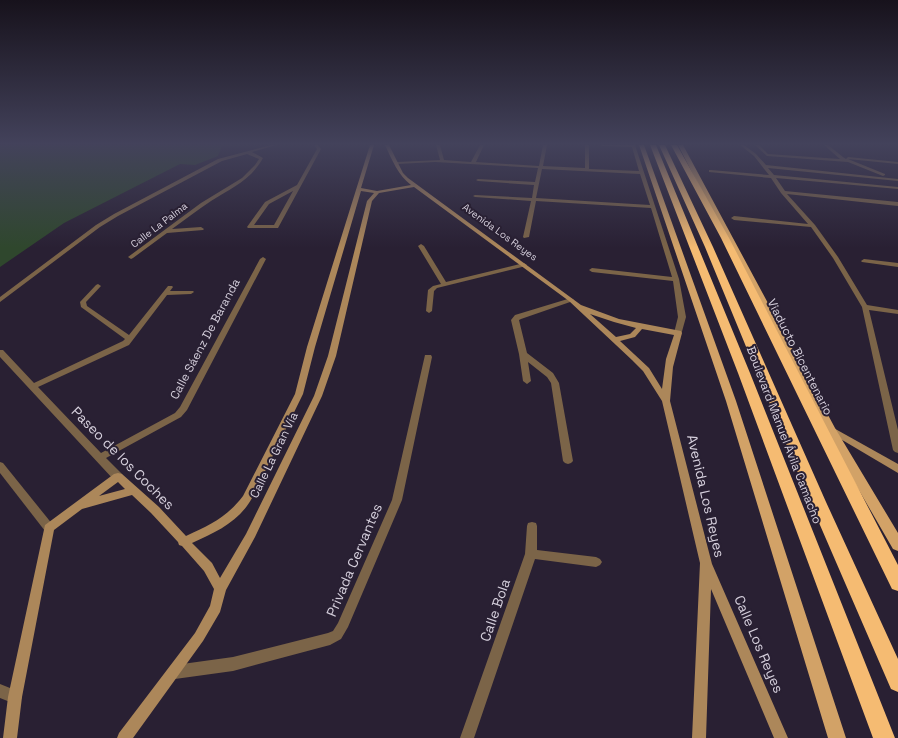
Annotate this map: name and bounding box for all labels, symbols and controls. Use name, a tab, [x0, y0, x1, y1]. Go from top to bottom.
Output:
street label: Calle La Palma	[128, 199, 190, 251]
street label: Avenida Los Reyes	[460, 200, 540, 264]
street label: Calle Sáenz De Baranda	[166, 276, 244, 402]
street label: Viaducto Bicentenario	[764, 296, 836, 418]
street label: Boulevard Manuel Ávila Camacho	[743, 344, 825, 526]
street label: Paseo de los Coches	[68, 403, 178, 513]
street label: Calle La Gran Vía	[246, 409, 302, 501]
street label: Avenida Los Reyes	[683, 433, 729, 559]
street label: Privada Cervantes	[322, 501, 386, 619]
street label: Calle Bola	[476, 576, 514, 644]
street label: Calle Los Reyes	[730, 592, 788, 696]

